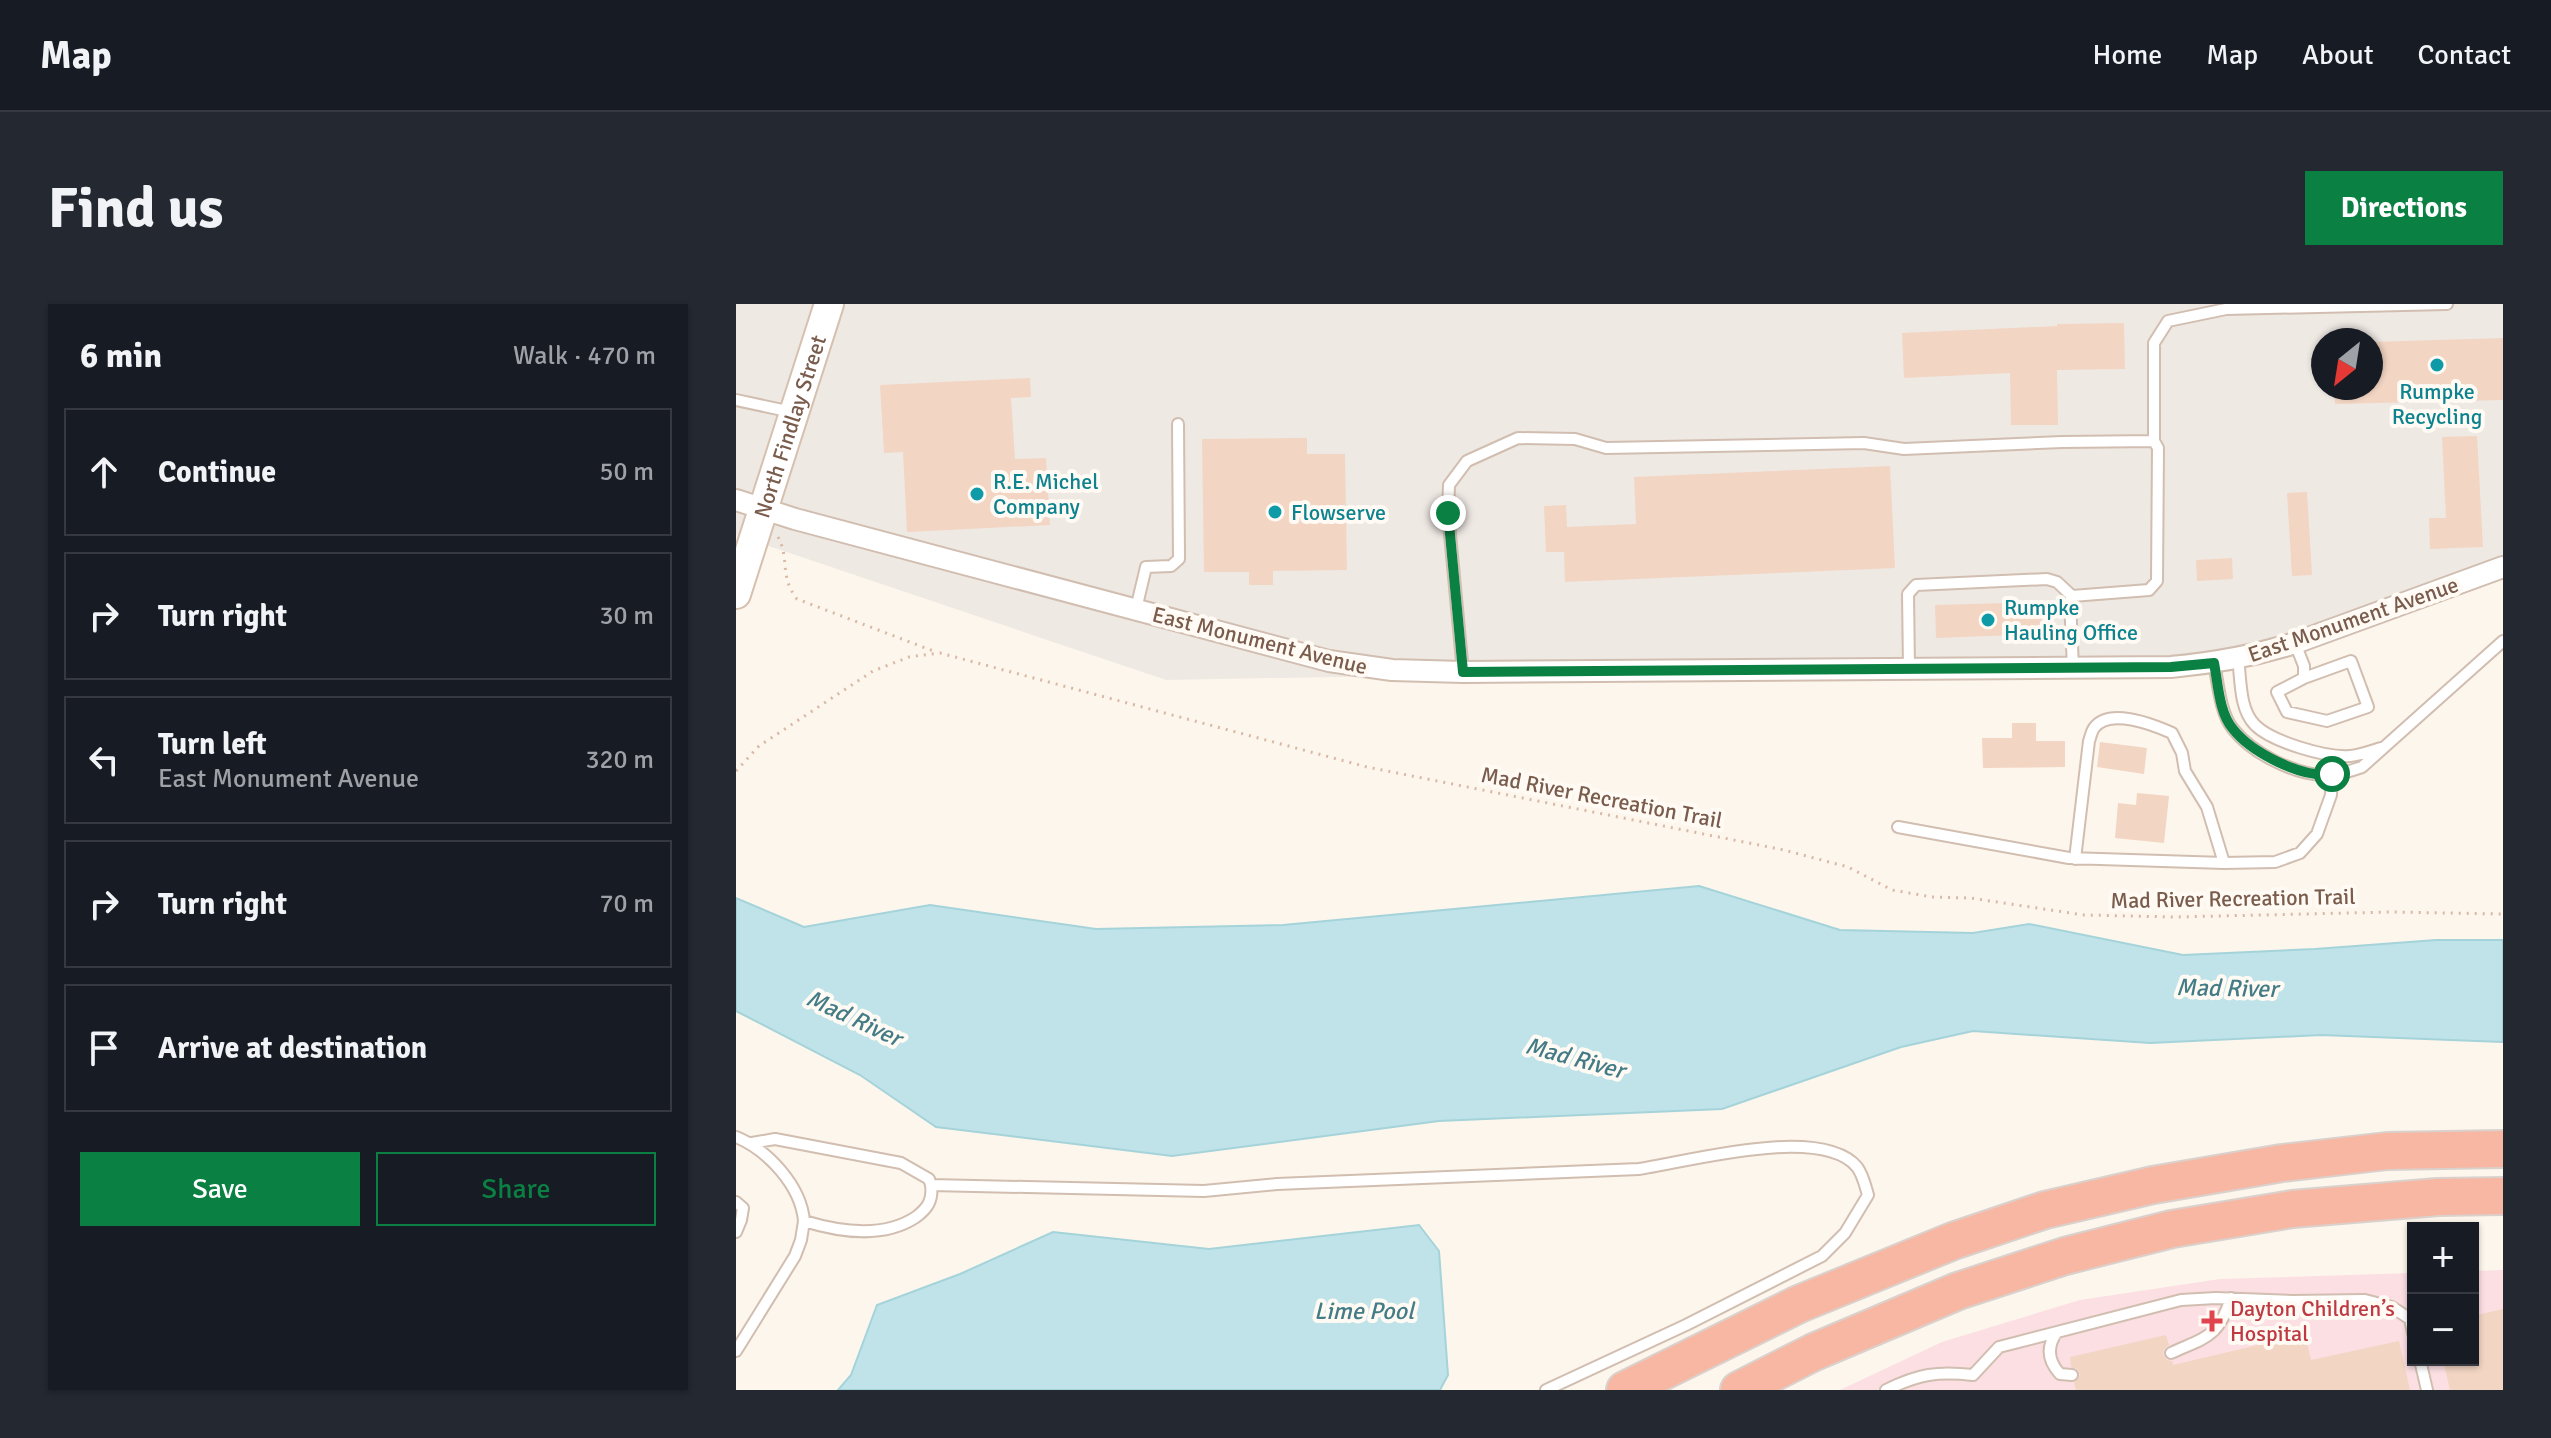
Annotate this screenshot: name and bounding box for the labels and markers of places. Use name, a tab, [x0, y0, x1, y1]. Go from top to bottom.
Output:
marker: Rumpke Recycling	[2428, 356, 2446, 374]
place label: Rumpke Recycling	[2392, 378, 2482, 430]
place label: R.E. Michel Company	[993, 468, 1099, 520]
marker: R.E. Michel Company	[968, 485, 986, 503]
place label: Flowserve	[1291, 499, 1386, 526]
marker: Flowserve	[1266, 503, 1284, 521]
place label: Rumpke Hauling Office	[2004, 594, 2138, 646]
marker: Rumpke Hauling Office	[1979, 611, 1997, 629]
place label: Dayton Children’s Hospital	[2230, 1295, 2395, 1347]
marker: Dayton Children’s Hospital	[2201, 1310, 2223, 1332]

